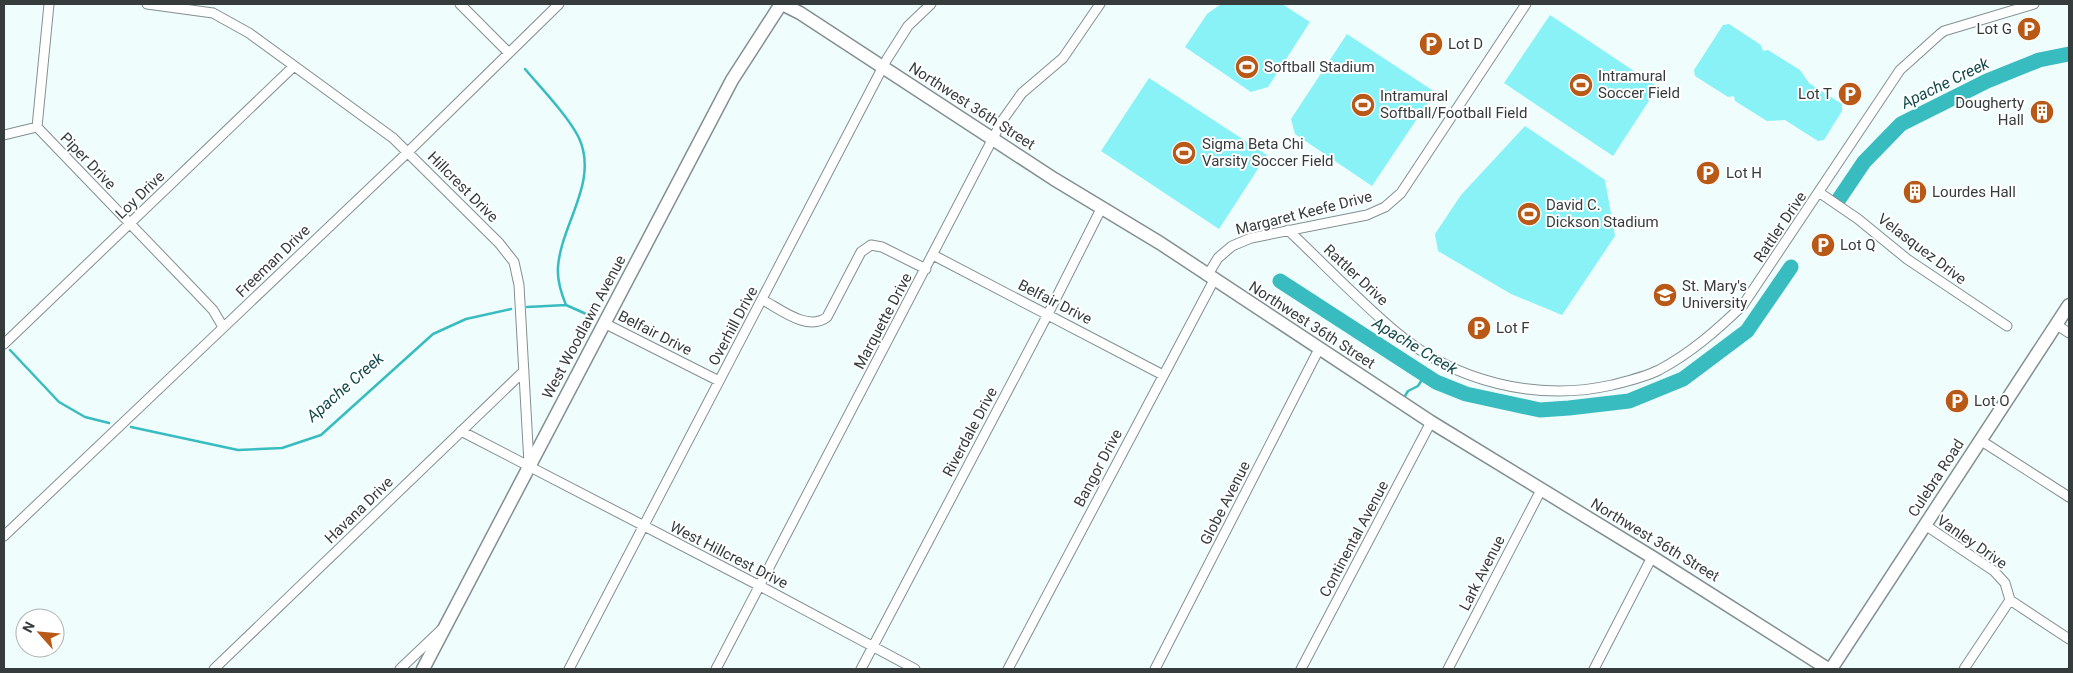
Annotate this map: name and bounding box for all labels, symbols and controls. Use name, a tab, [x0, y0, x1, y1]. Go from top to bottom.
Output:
parking icon: Lot G	[2016, 16, 2042, 42]
place label: Lot G	[1977, 20, 2012, 38]
parking icon: Lot D	[1418, 31, 1444, 57]
place label: Lot D	[1448, 35, 1483, 53]
water label: Apache Creek	[1897, 53, 1993, 113]
sports icon: Softball Stadium	[1234, 54, 1260, 80]
street label: Northwest 36th Street	[906, 58, 1039, 154]
place label: Softball Stadium	[1264, 58, 1375, 76]
place label: Intramural Soccer Field	[1598, 67, 1680, 102]
sports icon: Intramural Soccer Field	[1568, 72, 1594, 98]
parking icon: Lot T	[1837, 81, 1863, 107]
place label: Lot T	[1798, 85, 1832, 103]
place label: Intramural Softball/Football Field	[1380, 87, 1527, 122]
sports icon: Intramural Softball/Football Field	[1350, 92, 1376, 118]
place label: Dougherty Hall	[1955, 94, 2024, 129]
building icon: Dougherty Hall	[2029, 99, 2055, 125]
street label: Piper Drive	[57, 129, 120, 193]
place label: Sigma Beta Chi Varsity Soccer Field	[1202, 135, 1334, 170]
sports icon: Sigma Beta Chi Varsity Soccer Field	[1171, 140, 1197, 166]
street label: Hillcrest Drive	[424, 148, 502, 226]
parking icon: Lot H	[1695, 160, 1721, 186]
place label: Lot H	[1726, 164, 1762, 182]
street label: Loy Drive	[112, 167, 168, 223]
building icon: Lourdes Hall	[1902, 179, 1928, 205]
place label: Lourdes Hall	[1932, 183, 2016, 201]
street label: Margaret Keefe Drive	[1234, 187, 1374, 239]
street label: Rattler Drive	[1750, 188, 1810, 266]
place label: David C. Dickson Stadium	[1546, 196, 1659, 231]
sports icon: David C. Dickson Stadium	[1516, 201, 1542, 227]
street label: Velasquez Drive	[1874, 210, 1970, 288]
street label: Freeman Drive	[232, 221, 314, 301]
parking icon: Lot Q	[1810, 232, 1836, 258]
place label: Lot Q	[1840, 236, 1876, 254]
street label: Rattler Drive	[1320, 241, 1392, 309]
street label: West Woodlawn Avenue	[538, 252, 630, 402]
street label: Marquette Drive	[850, 270, 916, 372]
street label: Belfair Drive	[1015, 276, 1095, 328]
street label: Northwest 36th Street	[1246, 277, 1379, 373]
place label: St. Mary's University	[1682, 277, 1747, 312]
school or university icon: St. Mary's University	[1652, 282, 1678, 308]
street label: Overhill Drive	[705, 283, 761, 369]
street label: Belfair Drive	[615, 307, 695, 359]
water label: Apache Creek	[1368, 313, 1462, 379]
parking icon: Lot F	[1466, 315, 1492, 341]
place label: Lot F	[1496, 319, 1530, 337]
water label: Apache Creek	[302, 348, 388, 426]
street label: Riverdale Drive	[939, 384, 1001, 480]
parking icon: Lot O	[1944, 388, 1970, 414]
place label: Lot O	[1974, 392, 2010, 410]
street label: Bangor Drive	[1070, 426, 1126, 510]
street label: Culebra Road	[1904, 436, 1968, 520]
street label: Globe Avenue	[1196, 458, 1254, 548]
street label: Havana Drive	[321, 473, 397, 547]
street label: Continental Avenue	[1316, 478, 1392, 600]
street label: Northwest 36th Street	[1587, 494, 1723, 586]
street label: Vanley Drive	[1933, 511, 2011, 573]
street label: West Hillcrest Drive	[667, 517, 791, 593]
street label: Lark Avenue	[1455, 532, 1509, 613]
north arrow	[15, 608, 65, 658]
text: N	[19, 619, 38, 635]

